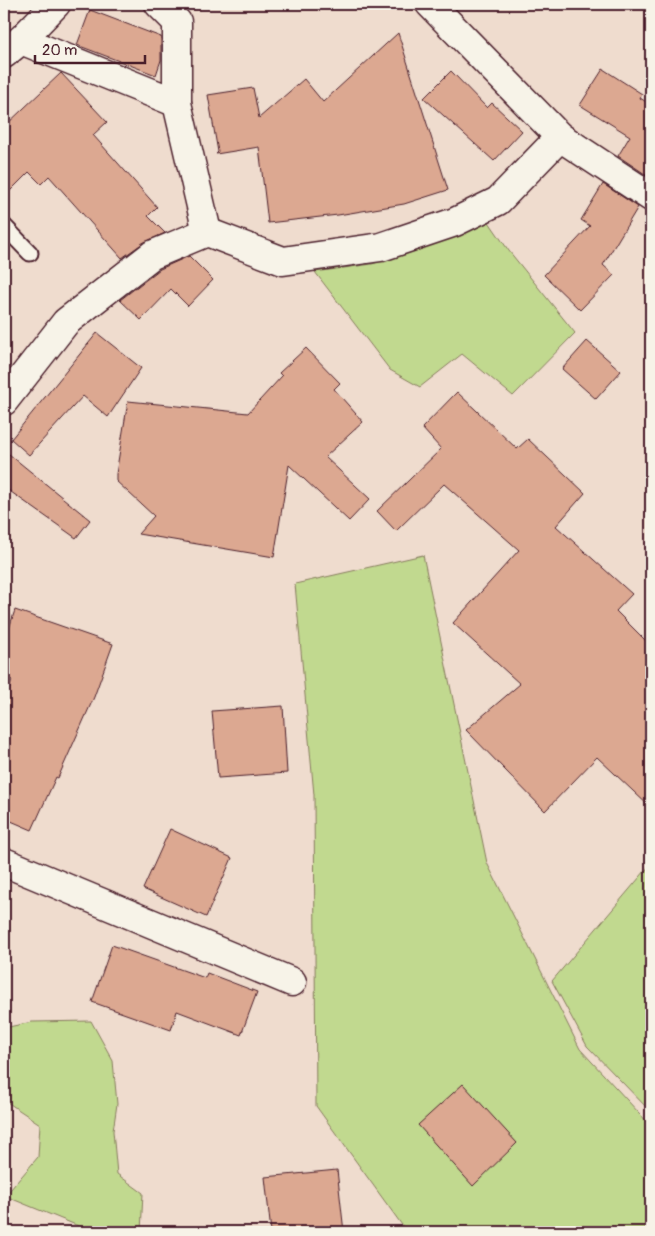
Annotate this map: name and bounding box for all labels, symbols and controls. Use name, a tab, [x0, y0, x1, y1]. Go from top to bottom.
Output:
scale bar	[35, 32, 145, 64]
text: 20 m	[42, 41, 77, 60]

